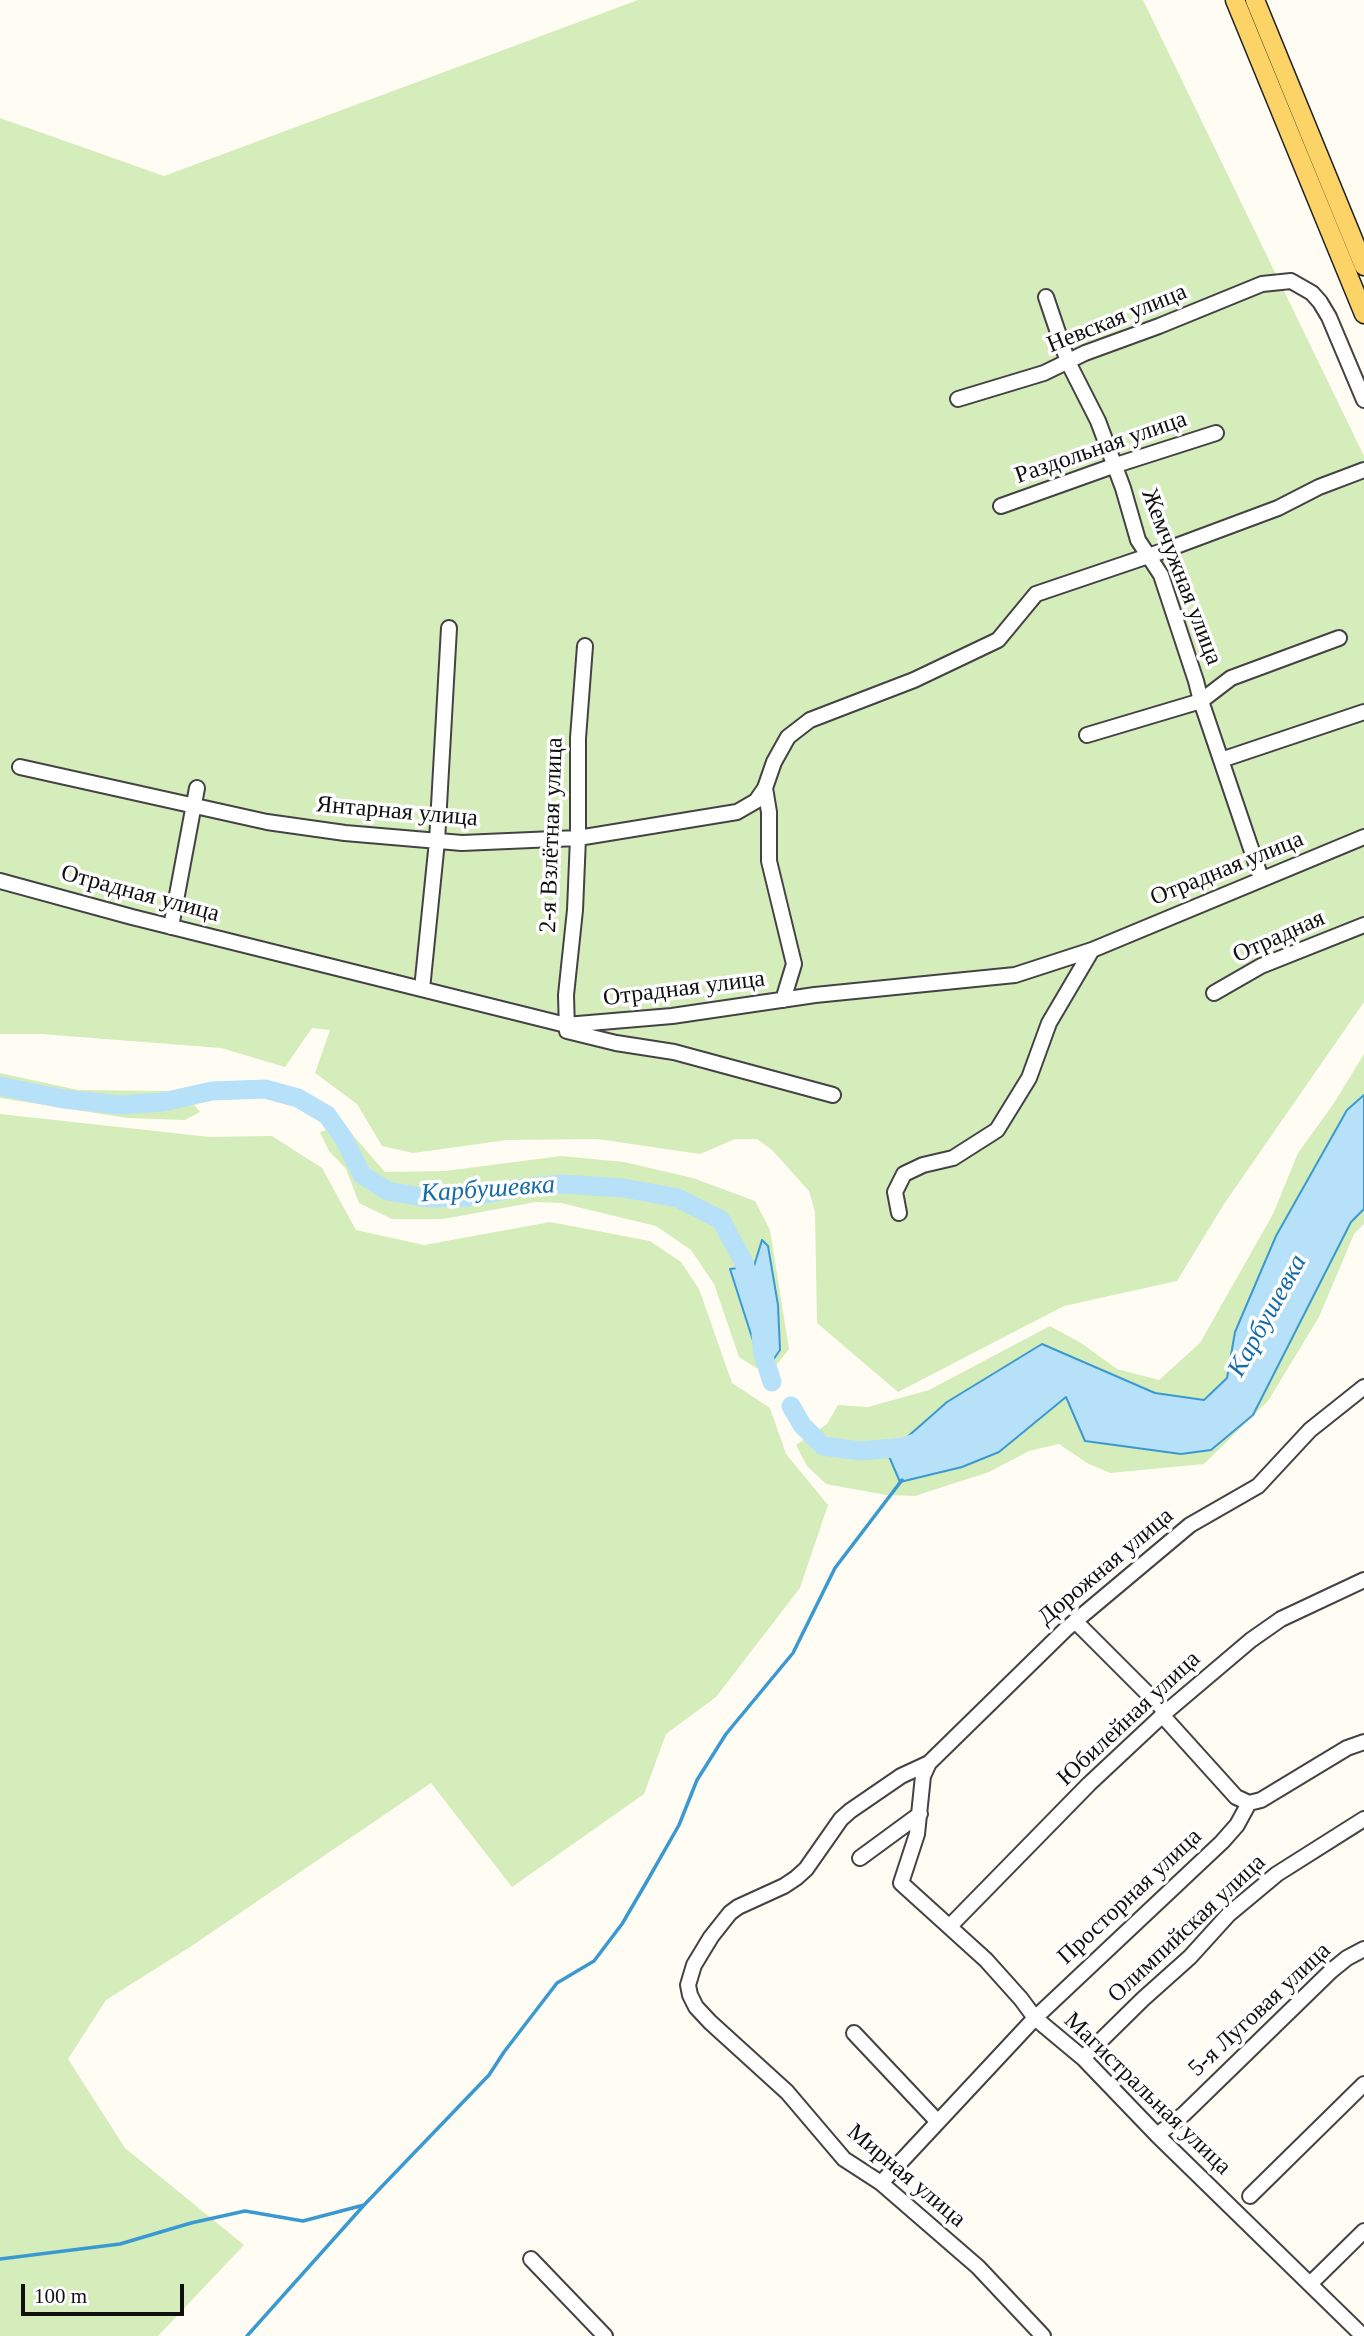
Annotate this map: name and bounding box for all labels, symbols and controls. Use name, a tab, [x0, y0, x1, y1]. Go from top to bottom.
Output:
street label: Невская улица	[1043, 278, 1191, 360]
street label: Раздольная улица	[1011, 405, 1191, 491]
street label: Жемчужная улица	[1134, 485, 1228, 669]
street label: 2-я Взлётная улица	[534, 737, 570, 933]
street label: Янтарная улица	[315, 791, 479, 833]
street label: Отрадная улица	[1146, 825, 1308, 913]
street label: Отрадная улица	[58, 859, 222, 929]
street label: Отрадная	[1229, 904, 1329, 970]
street label: Отрадная улица	[601, 965, 767, 1013]
water label: Карбушевка	[420, 1170, 556, 1210]
water label: Карбушевка	[1222, 1250, 1314, 1382]
street label: Дорожная улица	[1032, 1502, 1180, 1632]
street label: Юбилейная улица	[1052, 1645, 1206, 1793]
street label: Просторная улица	[1052, 1823, 1208, 1971]
street label: Олимпийская улица	[1102, 1849, 1272, 2009]
street label: 5-я Луговая улица	[1183, 1937, 1337, 2083]
street label: Магистральная улица	[1057, 2007, 1237, 2181]
street label: Мирная улица	[841, 2118, 971, 2234]
scale bar	[24, 2270, 187, 2314]
text: 100 m	[34, 2284, 87, 2308]

